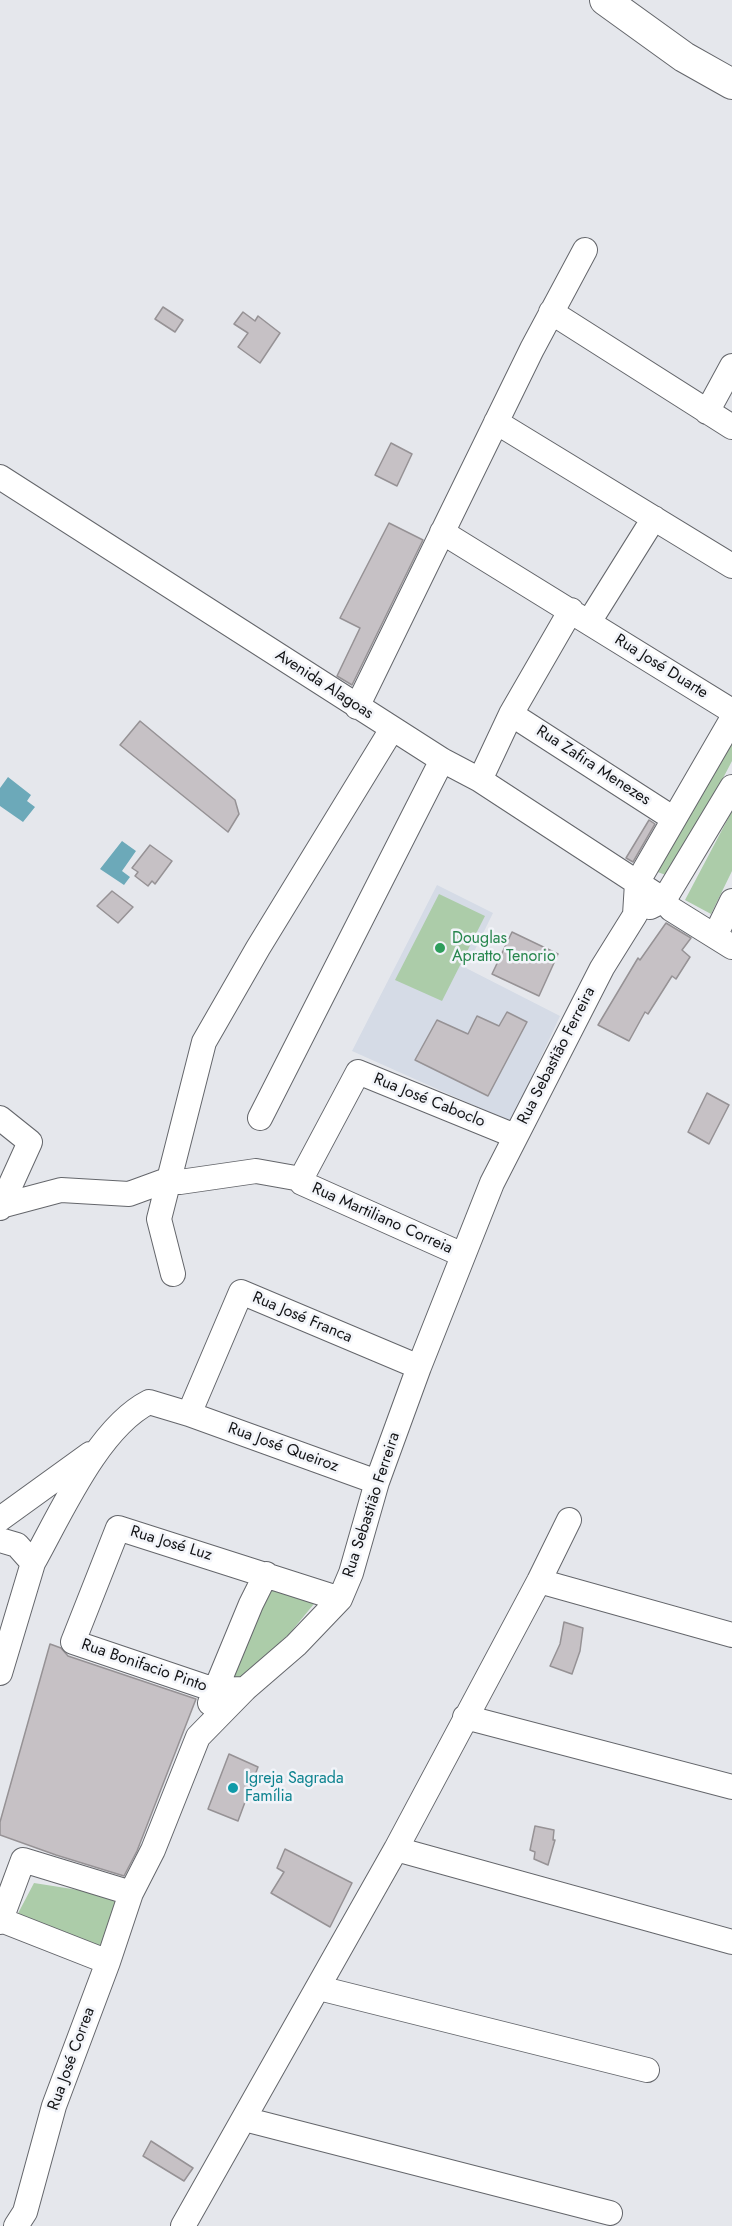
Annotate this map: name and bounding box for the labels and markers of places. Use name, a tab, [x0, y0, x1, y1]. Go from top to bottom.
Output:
place label: Douglas Apratto Tenorio	[452, 929, 556, 967]
marker: Douglas Apratto Tenorio	[433, 941, 447, 955]
place label: Igreja Sagrada Família	[245, 1769, 344, 1807]
marker: Igreja Sagrada Família	[226, 1781, 240, 1795]

